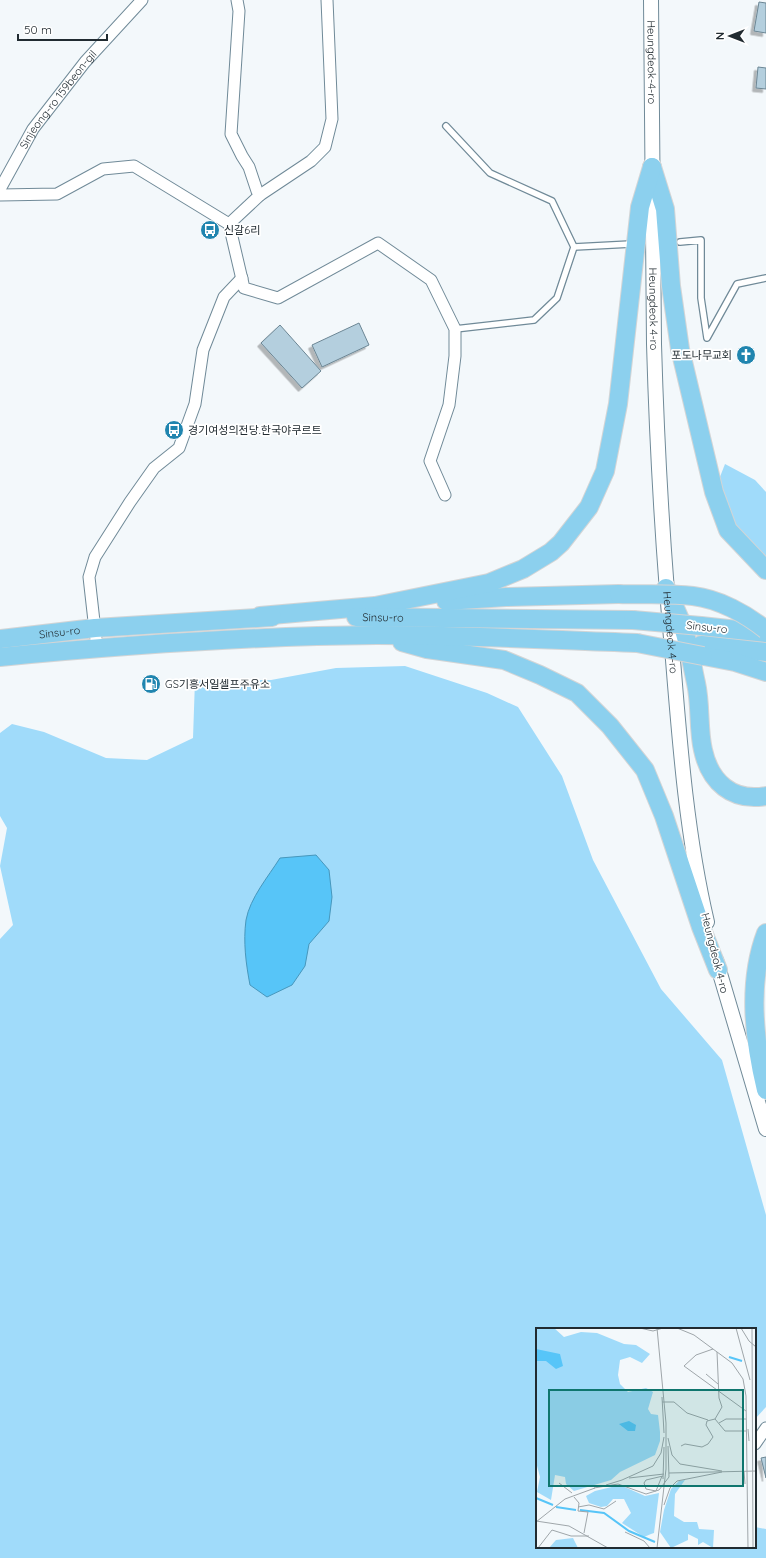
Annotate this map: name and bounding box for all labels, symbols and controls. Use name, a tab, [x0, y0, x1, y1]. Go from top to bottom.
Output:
scale bar	[18, 16, 107, 42]
north arrow	[710, 16, 750, 56]
street label: Heungdeok-4-ro	[644, 20, 659, 104]
text: 50 m	[24, 22, 52, 37]
text: N	[713, 32, 727, 40]
street label: Sinjeong-ro 159beon-gil	[16, 47, 99, 151]
bus stop icon: 신갈6리	[199, 219, 221, 241]
place label: 신갈6리	[224, 223, 260, 237]
street label: Heungdeok 4-ro	[646, 268, 661, 351]
church icon: 포도나무교회	[735, 344, 757, 366]
place label: 포도나무교회	[671, 348, 732, 362]
bus stop icon: 경기여성의전당.한국야쿠르트	[163, 419, 185, 441]
place label: 경기여성의전당.한국야쿠르트	[188, 423, 322, 437]
street label: Heungdeok 4-ro	[660, 591, 681, 674]
street label: Sinsu-ro	[362, 610, 404, 625]
street label: Sinsu-ro	[686, 618, 729, 636]
street label: Sinsu-ro	[38, 623, 81, 641]
fuel station icon: GS기흥서일셀프주유소	[140, 673, 162, 695]
place label: GS기흥서일셀프주유소	[165, 677, 270, 691]
street label: Heungdeok 4-ro	[698, 911, 732, 995]
inset map	[536, 1328, 756, 1548]

